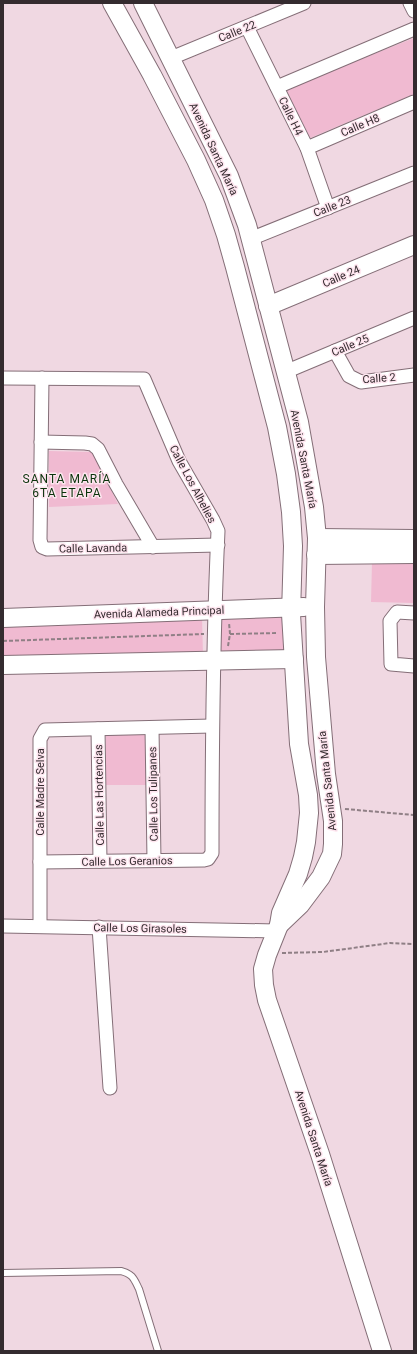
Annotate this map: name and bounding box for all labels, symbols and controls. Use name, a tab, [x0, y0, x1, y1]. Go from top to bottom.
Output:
street label: Calle 22	[216, 18, 258, 45]
street label: Calle H4	[276, 95, 305, 138]
street label: Avenida Santa María	[186, 101, 241, 198]
street label: Calle H8	[339, 111, 382, 139]
street label: Calle 23	[311, 193, 353, 220]
street label: Calle 24	[321, 263, 362, 290]
street label: Calle 25	[330, 332, 371, 359]
street label: Calle 2	[362, 371, 396, 386]
street label: Avenida Santa María	[288, 408, 319, 510]
street label: Calle Los Alhelies	[167, 443, 219, 526]
district label: SANTA MARÍA 6TA ETAPA	[23, 471, 111, 500]
street label: Calle Lavanda	[59, 541, 127, 556]
street label: Avenida Alameda Principal	[94, 604, 224, 621]
street label: Avenida Santa María	[316, 730, 339, 832]
street label: Calle Las Hortencias	[92, 744, 107, 846]
street label: Calle Los Tulipanes	[146, 746, 161, 841]
street label: Calle Madre Selva	[34, 748, 47, 836]
street label: Calle Los Geranios	[81, 854, 173, 869]
street label: Calle Los Girasoles	[93, 921, 187, 936]
street label: Avenida Santa María	[292, 1088, 335, 1188]

